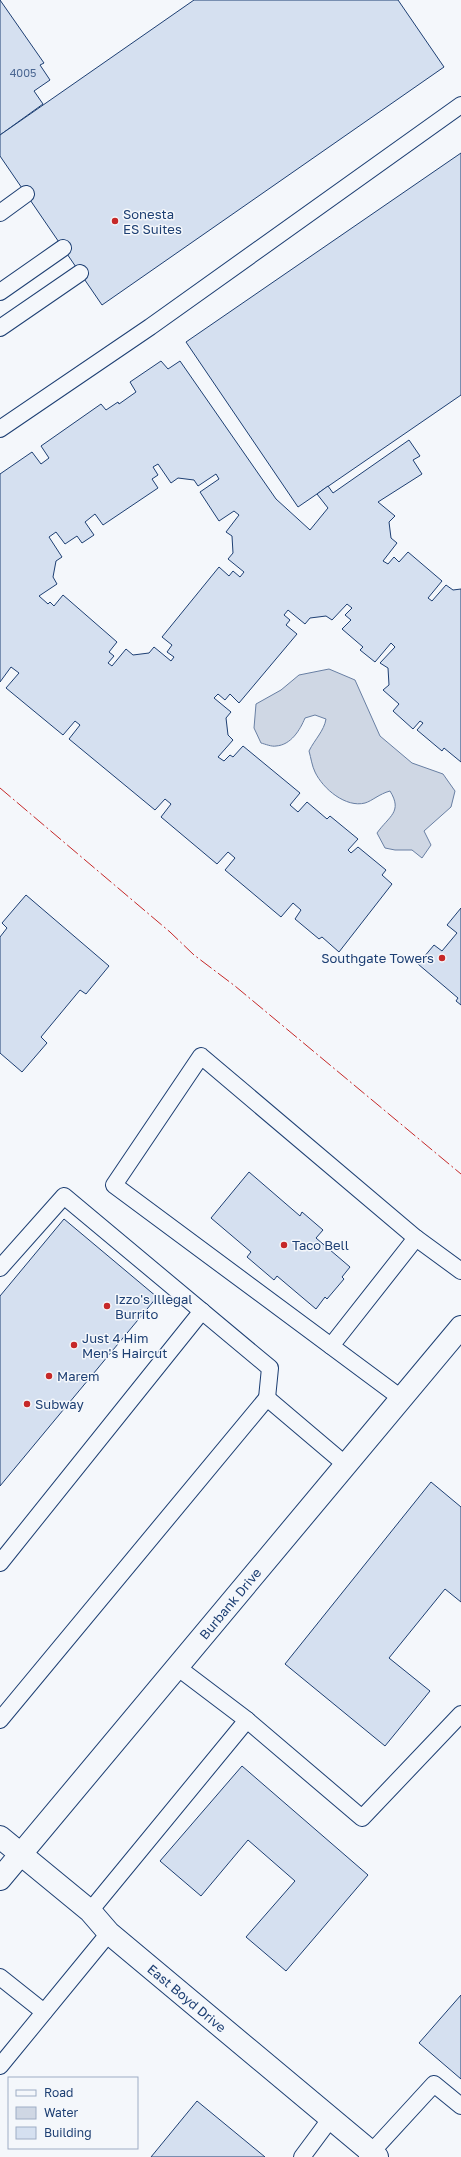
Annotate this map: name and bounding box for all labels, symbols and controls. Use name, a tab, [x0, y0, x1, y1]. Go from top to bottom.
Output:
house number: 4005	[10, 66, 36, 79]
place label: Sonesta ES Suites	[123, 206, 182, 237]
marker: Sonesta ES Suites	[110, 216, 120, 226]
place label: Southgate Towers	[321, 950, 434, 966]
marker: Southgate Towers	[437, 953, 447, 963]
place label: Taco Bell	[292, 1237, 349, 1253]
marker: Taco Bell	[279, 1240, 289, 1250]
place label: Izzo's Illegal Burrito	[115, 1291, 192, 1322]
marker: Izzo's Illegal Burrito	[102, 1301, 112, 1311]
place label: Just 4 Him Men's Haircut	[82, 1330, 167, 1361]
marker: Just 4 Him Men's Haircut	[69, 1340, 79, 1350]
place label: Marem	[57, 1368, 100, 1384]
marker: Marem	[44, 1371, 54, 1381]
place label: Subway	[35, 1396, 84, 1412]
marker: Subway	[22, 1399, 32, 1409]
street label: Burbank Drive	[196, 1565, 264, 1642]
street label: East Boyd Drive	[144, 1961, 229, 2035]
legend	[8, 2077, 138, 2149]
text: Road	[44, 2085, 73, 2100]
text: Water	[44, 2105, 78, 2120]
text: Building	[44, 2125, 92, 2140]

